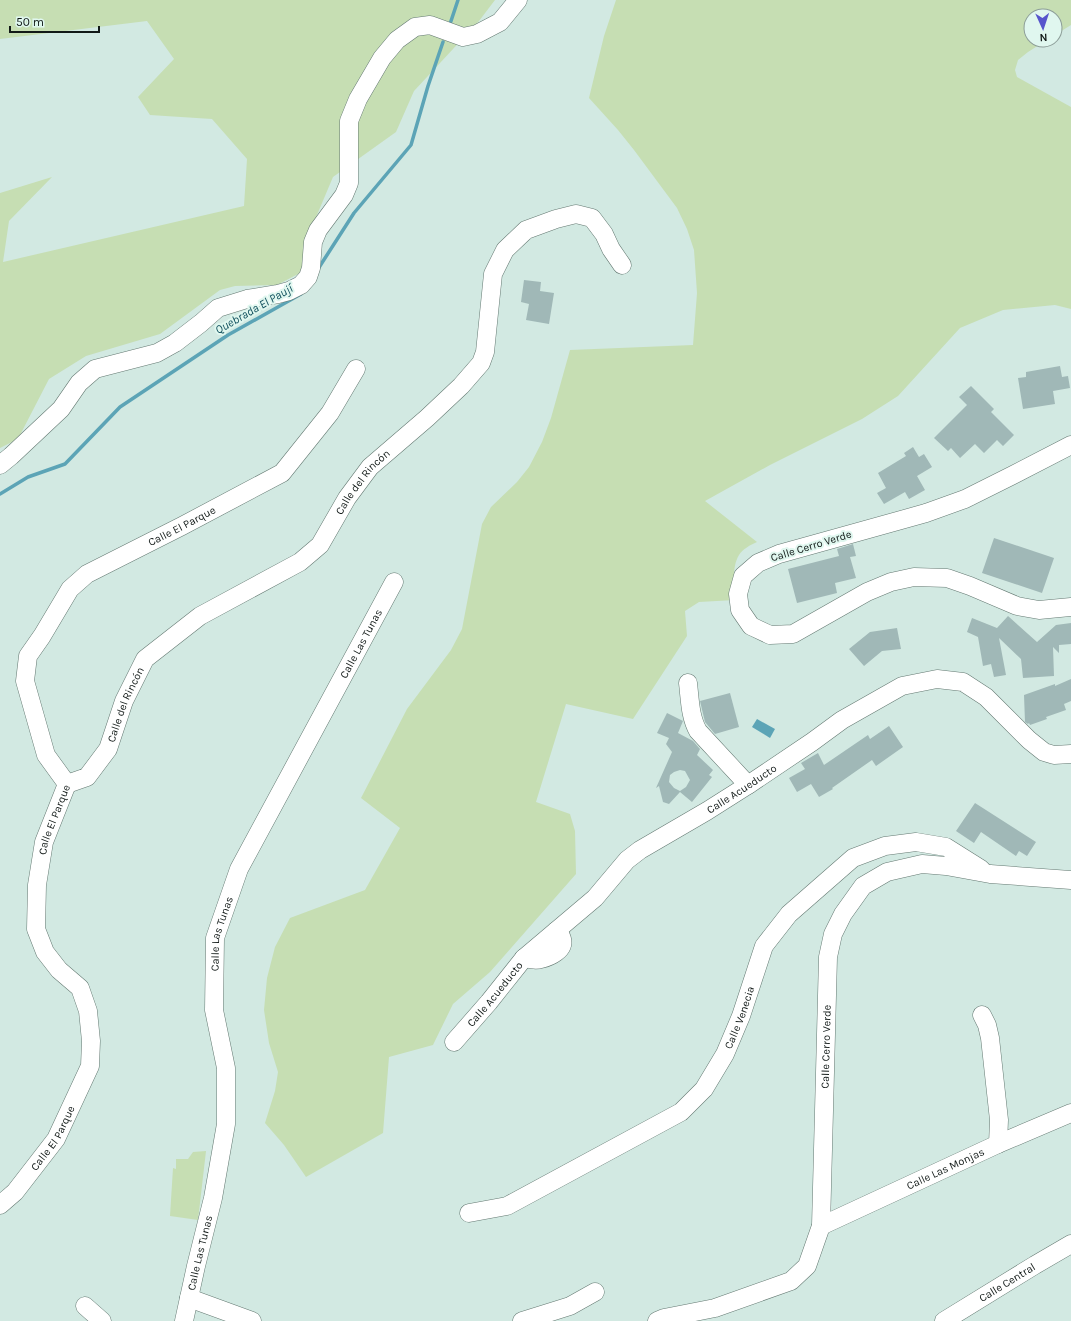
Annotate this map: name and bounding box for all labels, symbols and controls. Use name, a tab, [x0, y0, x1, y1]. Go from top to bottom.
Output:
scale bar	[10, 8, 99, 34]
north arrow	[1023, 8, 1063, 48]
text: 50 m	[16, 15, 44, 29]
text: N	[1039, 31, 1048, 44]
water label: Quebrada El Paují	[213, 280, 297, 337]
street label: Calle del Rincón	[333, 447, 392, 517]
street label: Calle El Parque	[146, 503, 218, 549]
street label: Calle Cerro Verde	[769, 527, 853, 564]
street label: Calle Las Tunas	[337, 607, 385, 680]
street label: Calle del Rincón	[104, 665, 147, 744]
street label: Calle Acueducto	[704, 761, 779, 816]
street label: Calle El Parque	[36, 782, 73, 856]
street label: Calle Las Tunas	[208, 894, 236, 971]
street label: Calle Acueducto	[464, 959, 525, 1029]
street label: Calle Venecia	[721, 984, 757, 1051]
street label: Calle Cerro Verde	[818, 1004, 833, 1089]
street label: Calle El Parque	[28, 1103, 77, 1173]
street label: Calle Las Monjas	[904, 1145, 986, 1192]
street label: Calle Las Tunas	[184, 1214, 215, 1292]
street label: Calle Central	[977, 1260, 1038, 1304]

